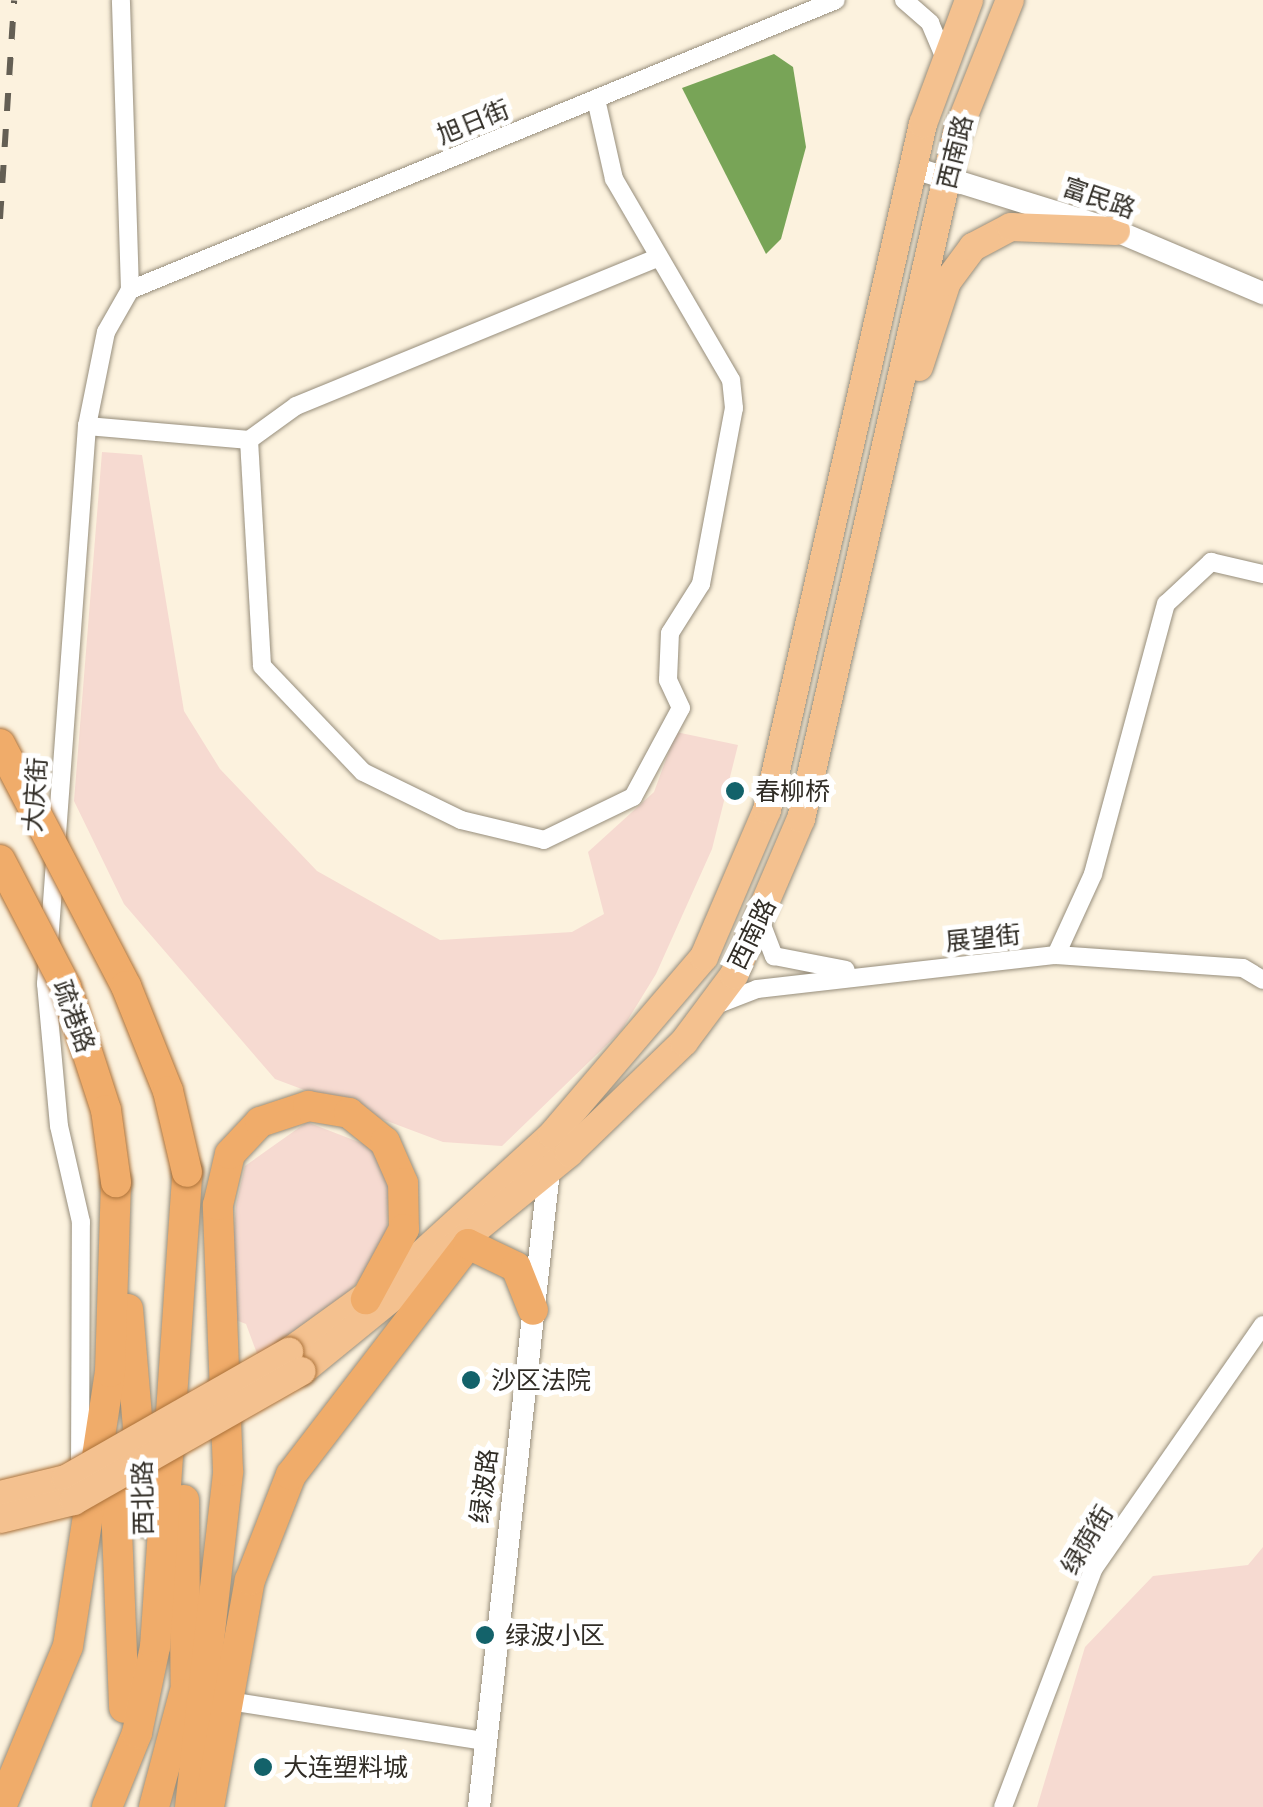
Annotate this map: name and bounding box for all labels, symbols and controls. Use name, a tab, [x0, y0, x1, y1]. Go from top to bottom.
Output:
street label: 旭日街	[433, 94, 513, 150]
street label: 西南路	[931, 112, 979, 192]
street label: 富民路	[1059, 172, 1139, 224]
street label: 大庆街	[17, 757, 53, 833]
place label: 春柳桥	[755, 776, 830, 806]
marker: 春柳桥	[724, 780, 746, 802]
street label: 西南路	[722, 894, 782, 974]
street label: 展望街	[944, 919, 1022, 957]
street label: 疏港路	[47, 976, 101, 1056]
place label: 沙区法院	[491, 1365, 591, 1395]
marker: 沙区法院	[460, 1369, 482, 1391]
street label: 绿波路	[465, 1447, 503, 1525]
street label: 西北路	[127, 1460, 159, 1536]
street label: 绿荫街	[1055, 1500, 1119, 1580]
place label: 绿波小区	[505, 1620, 605, 1650]
marker: 绿波小区	[474, 1624, 496, 1646]
place label: 大连塑料城	[283, 1752, 408, 1782]
marker: 大连塑料城	[252, 1756, 274, 1778]

